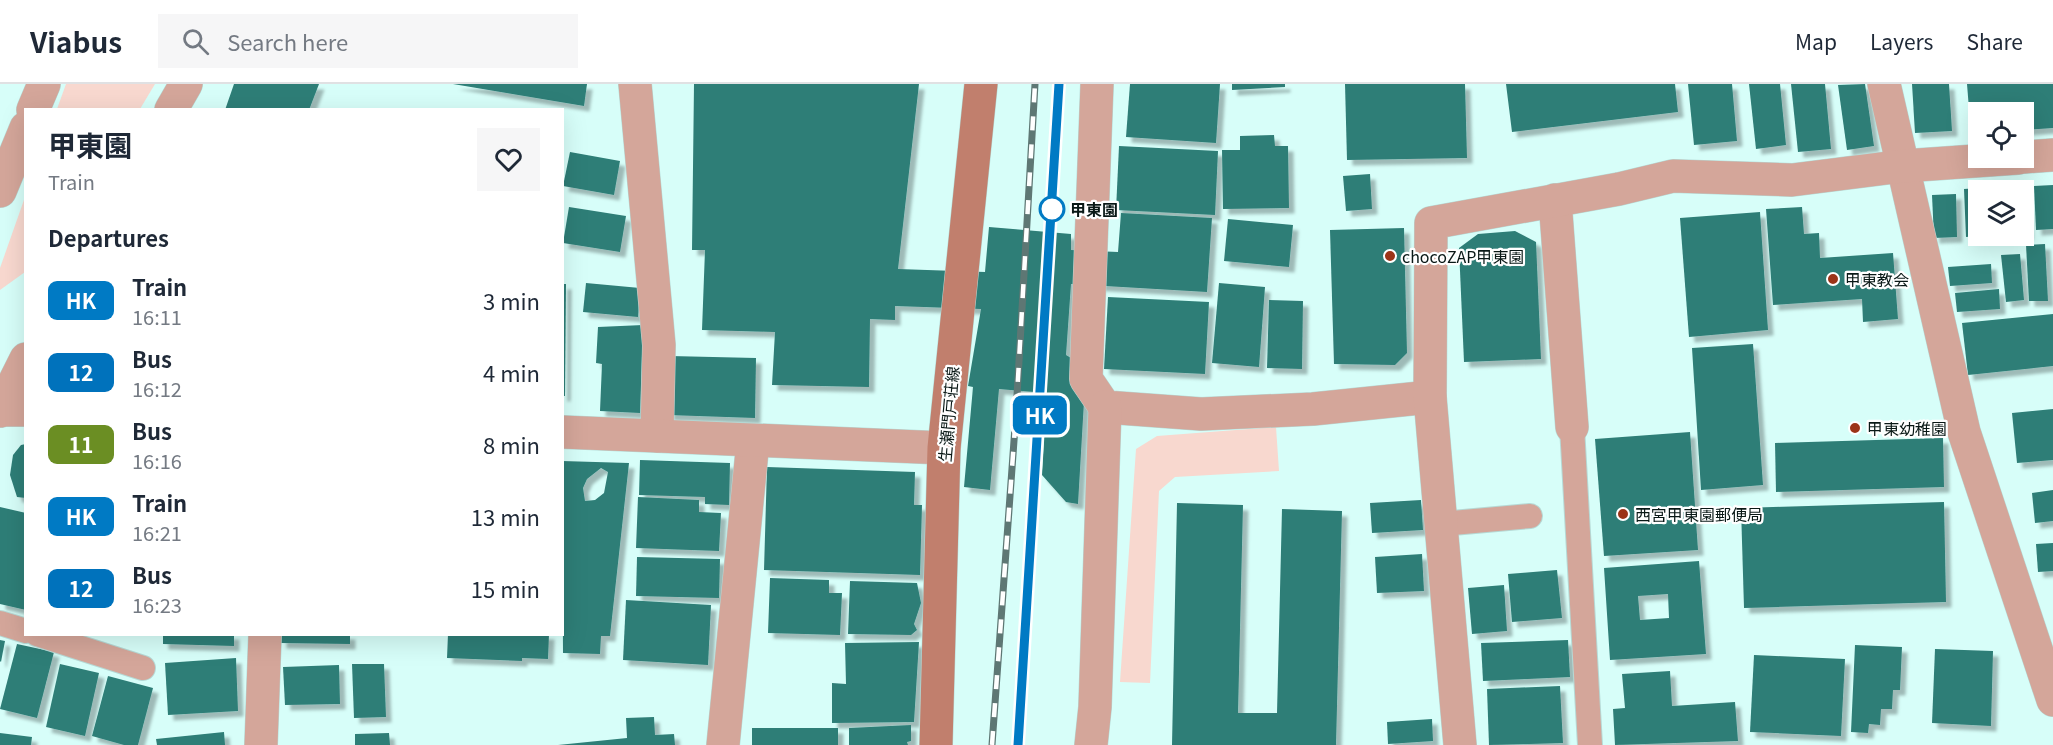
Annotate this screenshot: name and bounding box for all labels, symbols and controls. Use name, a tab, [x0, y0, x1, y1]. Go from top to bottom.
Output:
search box	[158, 14, 578, 68]
text: Viabus	[30, 21, 122, 61]
icon: search	[179, 25, 212, 58]
text: Search here	[227, 25, 348, 57]
text: Map	[1795, 26, 1837, 56]
text: Layers	[1870, 26, 1933, 56]
text: Share	[1966, 26, 2023, 56]
map controls	[1968, 102, 2034, 246]
button: locate	[1968, 102, 2034, 168]
text: 甲東園	[48, 124, 132, 164]
button: heart	[477, 128, 540, 191]
text: Train	[48, 167, 95, 196]
button: layers	[1968, 180, 2034, 246]
marker: 甲東園	[1039, 196, 1065, 222]
place label: 甲東園	[1070, 197, 1118, 221]
text: Departures	[48, 221, 169, 253]
place label: chocoZAP甲東園	[1402, 244, 1524, 268]
marker: chocoZAP甲東園	[1383, 249, 1397, 263]
place label: 甲東教会	[1845, 267, 1909, 291]
text: Train	[132, 270, 187, 302]
marker: 甲東教会	[1826, 272, 1840, 286]
text: 3 min	[483, 284, 540, 316]
text: HK	[66, 285, 96, 315]
text: 16:11	[132, 302, 182, 331]
text: Bus	[132, 342, 172, 374]
text: 4 min	[483, 356, 540, 388]
text: 12	[69, 357, 93, 387]
street label: 生瀬門戸荘線	[932, 365, 964, 463]
text: 16:12	[132, 374, 182, 403]
line badge: HK	[1013, 396, 1067, 434]
text: HK	[1025, 400, 1055, 430]
text: Bus	[132, 414, 172, 446]
place label: 甲東幼稚園	[1867, 416, 1947, 440]
marker: 甲東幼稚園	[1848, 421, 1862, 435]
text: 8 min	[483, 428, 540, 460]
text: 11	[69, 429, 93, 459]
text: 16:16	[132, 446, 182, 475]
text: Train	[132, 486, 187, 518]
text: 13 min	[471, 500, 540, 532]
text: HK	[66, 501, 96, 531]
place label: 西宮甲東園郵便局	[1635, 502, 1763, 526]
marker: 西宮甲東園郵便局	[1616, 507, 1630, 521]
text: 16:21	[132, 518, 182, 547]
text: Bus	[132, 558, 172, 590]
text: 15 min	[471, 572, 540, 604]
text: 12	[69, 573, 93, 603]
text: 16:23	[132, 590, 182, 619]

